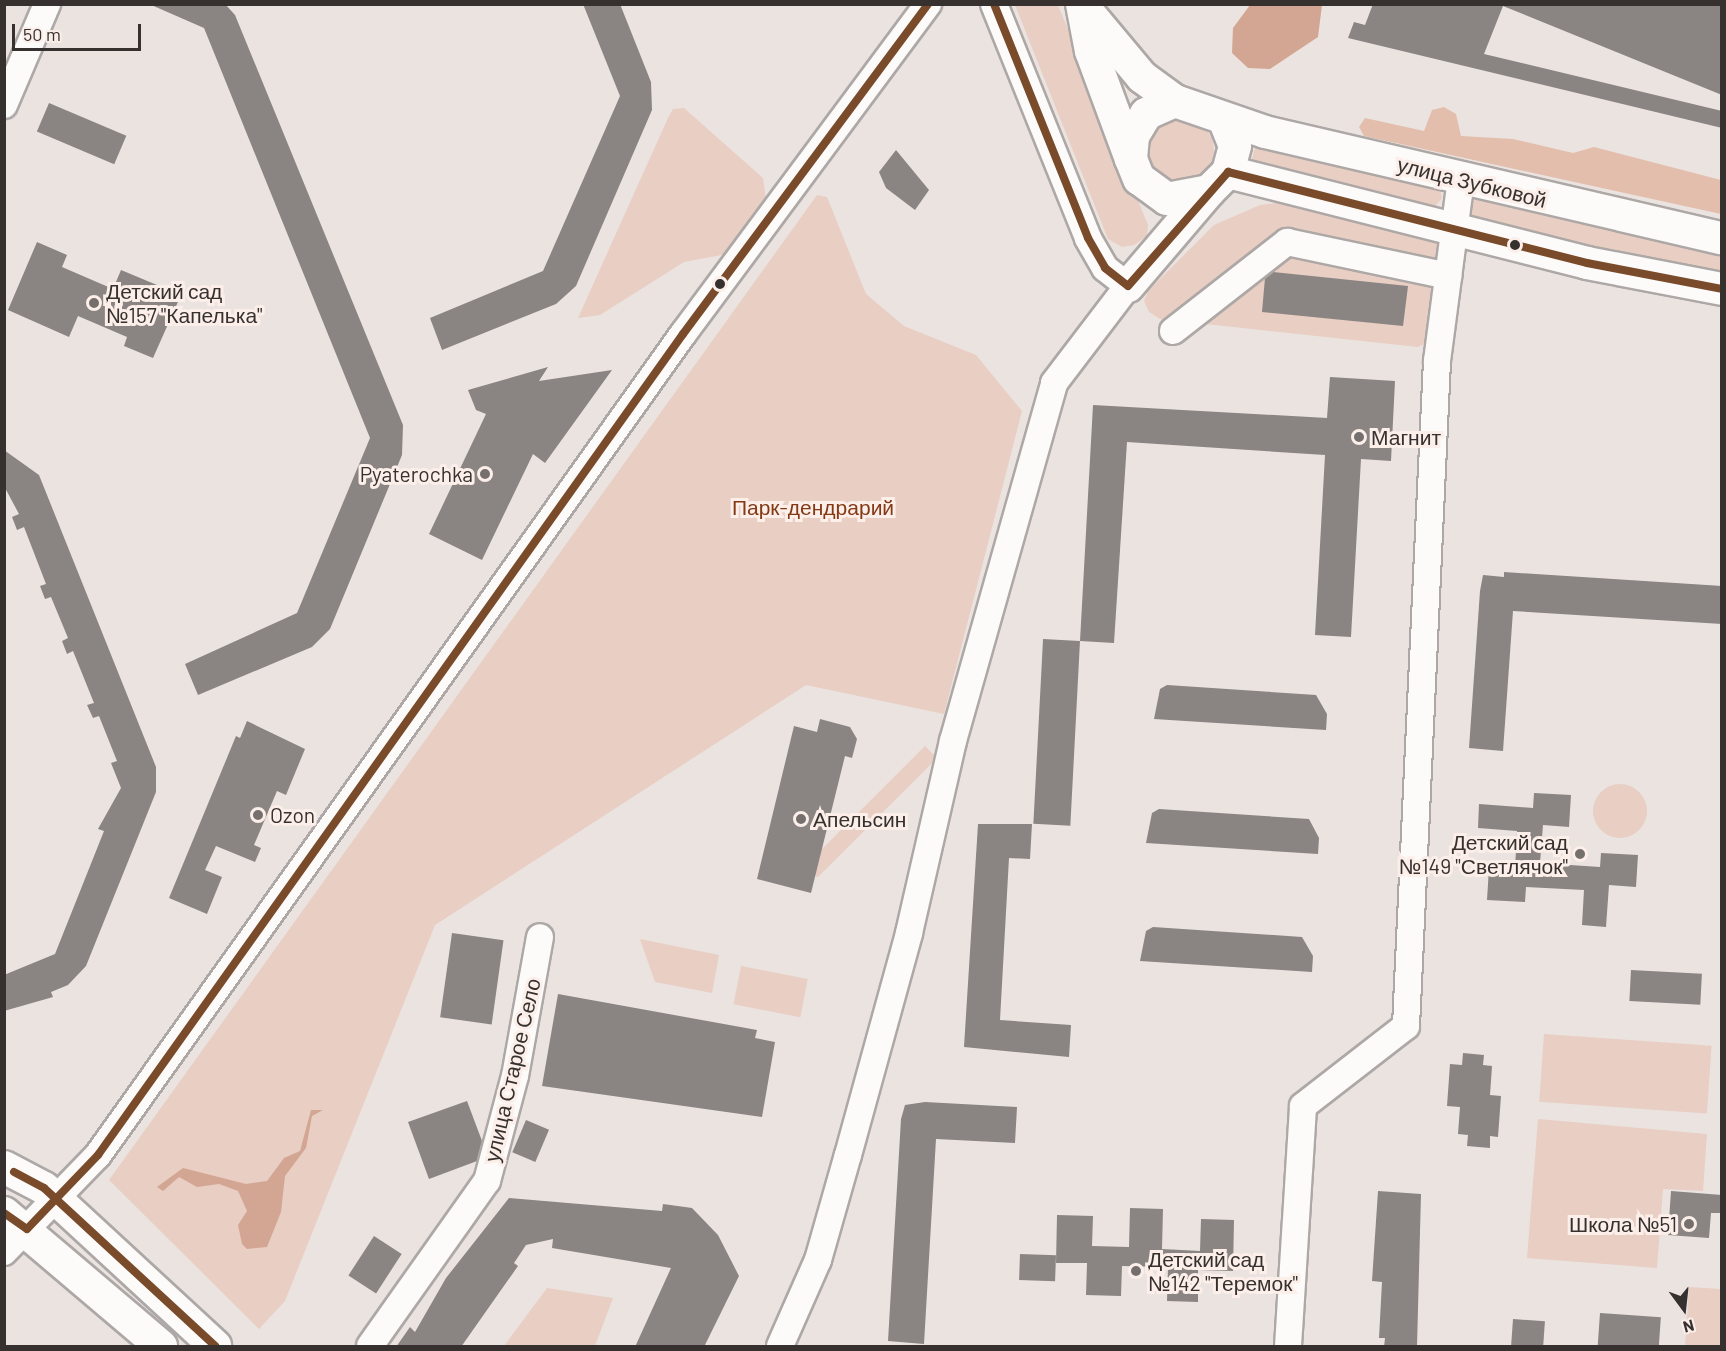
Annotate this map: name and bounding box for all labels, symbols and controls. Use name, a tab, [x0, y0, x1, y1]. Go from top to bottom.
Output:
scale bar	[15, 12, 144, 50]
text: 50 m	[23, 23, 61, 45]
street label: улица Зубковой	[1395, 151, 1549, 213]
unlabelled marker	[1509, 239, 1521, 251]
place label: Детский сад №157 "Капелька"	[106, 278, 263, 328]
unlabelled marker	[714, 278, 726, 290]
marker: Детский сад №157 "Капелька"	[87, 296, 101, 310]
place label: Магнит	[1371, 424, 1441, 450]
marker: Магнит	[1352, 430, 1366, 444]
place label: Pyaterochka	[360, 461, 473, 487]
marker: Pyaterochka	[478, 467, 492, 481]
park label: Парк-дендрарий	[732, 494, 894, 520]
place label: Ozon	[270, 802, 315, 828]
place label: Апельсин	[813, 806, 906, 832]
marker: Ozon	[251, 808, 265, 822]
marker: Апельсин	[794, 812, 808, 826]
place label: Детский сад №149 "Светлячок"	[1399, 829, 1568, 879]
marker: Детский сад №149 "Светлячок"	[1573, 847, 1587, 861]
street label: улица Старое Село	[479, 976, 545, 1164]
place label: Школа №51	[1569, 1211, 1677, 1237]
marker: Школа №51	[1682, 1217, 1696, 1231]
place label: Детский сад №142 "Теремок"	[1148, 1246, 1298, 1296]
marker: Детский сад №142 "Теремок"	[1129, 1264, 1143, 1278]
north arrow	[1654, 1279, 1714, 1339]
text: N	[1681, 1316, 1696, 1337]

